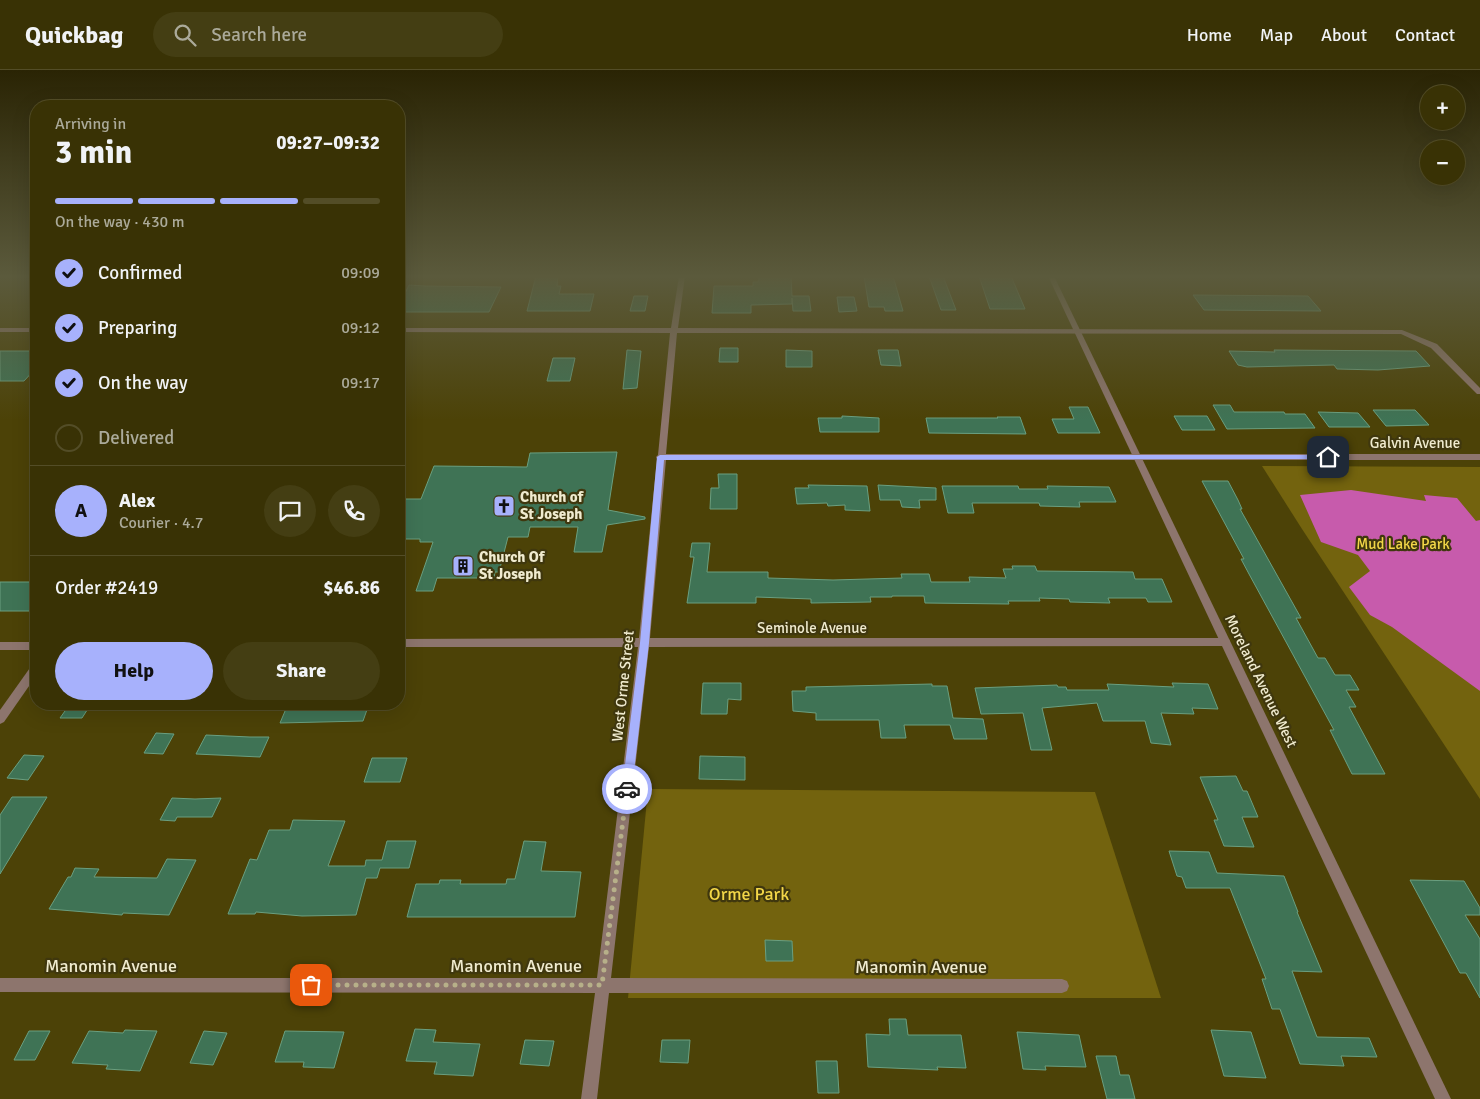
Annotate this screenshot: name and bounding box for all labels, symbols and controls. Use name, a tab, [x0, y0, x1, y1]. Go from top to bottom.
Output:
search box	[153, 12, 503, 57]
text: Quickbag	[25, 20, 123, 50]
icon: search	[171, 21, 199, 49]
text: Search here	[211, 23, 307, 47]
text: Home	[1187, 24, 1232, 46]
text: Map	[1260, 24, 1293, 46]
text: About	[1321, 24, 1367, 46]
text: Contact	[1395, 24, 1455, 46]
map controls	[1420, 85, 1465, 185]
button: +	[1420, 85, 1465, 130]
text: Arriving in	[55, 114, 126, 134]
text: 09:27–09:32	[276, 131, 380, 155]
text: 3 min	[55, 133, 132, 172]
button: −	[1420, 140, 1465, 185]
text: On the way · 430 m	[55, 212, 185, 232]
icon: check	[55, 259, 83, 287]
text: Confirmed	[98, 261, 182, 285]
text: 09:09	[341, 263, 380, 283]
icon: check	[55, 314, 83, 342]
text: Preparing	[98, 316, 177, 340]
text: 09:12	[341, 318, 380, 338]
icon: check	[55, 369, 83, 397]
text: On the way	[98, 371, 188, 395]
text: 09:17	[341, 373, 380, 393]
text: Delivered	[98, 426, 174, 450]
street label: Galvin Avenue	[1370, 434, 1460, 452]
pin	[1307, 436, 1349, 478]
icon: home	[1314, 443, 1342, 471]
button: chat	[264, 485, 316, 537]
button: phone	[328, 485, 380, 537]
place label: Church of St Joseph	[520, 488, 585, 523]
text: Alex	[119, 489, 155, 513]
church icon: Church of St Joseph	[492, 494, 516, 518]
text: A	[75, 499, 87, 523]
text: Courier · 4.7	[119, 513, 203, 533]
park label: Mud Lake Park	[1356, 535, 1450, 553]
place label: Church Of St Joseph	[479, 548, 546, 583]
building icon: Church Of St Joseph	[451, 554, 475, 578]
text: Order #2419	[55, 576, 158, 600]
text: $46.86	[323, 576, 380, 600]
street label: Moreland Avenue West	[1221, 612, 1301, 750]
street label: Seminole Avenue	[757, 619, 867, 637]
street label: West Orme Street	[608, 629, 638, 743]
button: Help	[55, 642, 213, 700]
button: Share	[223, 642, 380, 700]
courier	[602, 764, 652, 814]
icon: car	[613, 775, 641, 803]
park label: Orme Park	[709, 883, 789, 905]
street label: Manomin Avenue	[45, 955, 177, 977]
street label: Manomin Avenue	[450, 955, 582, 977]
street label: Manomin Avenue	[855, 956, 987, 978]
pin	[290, 964, 332, 1006]
icon: bag	[297, 971, 325, 999]

